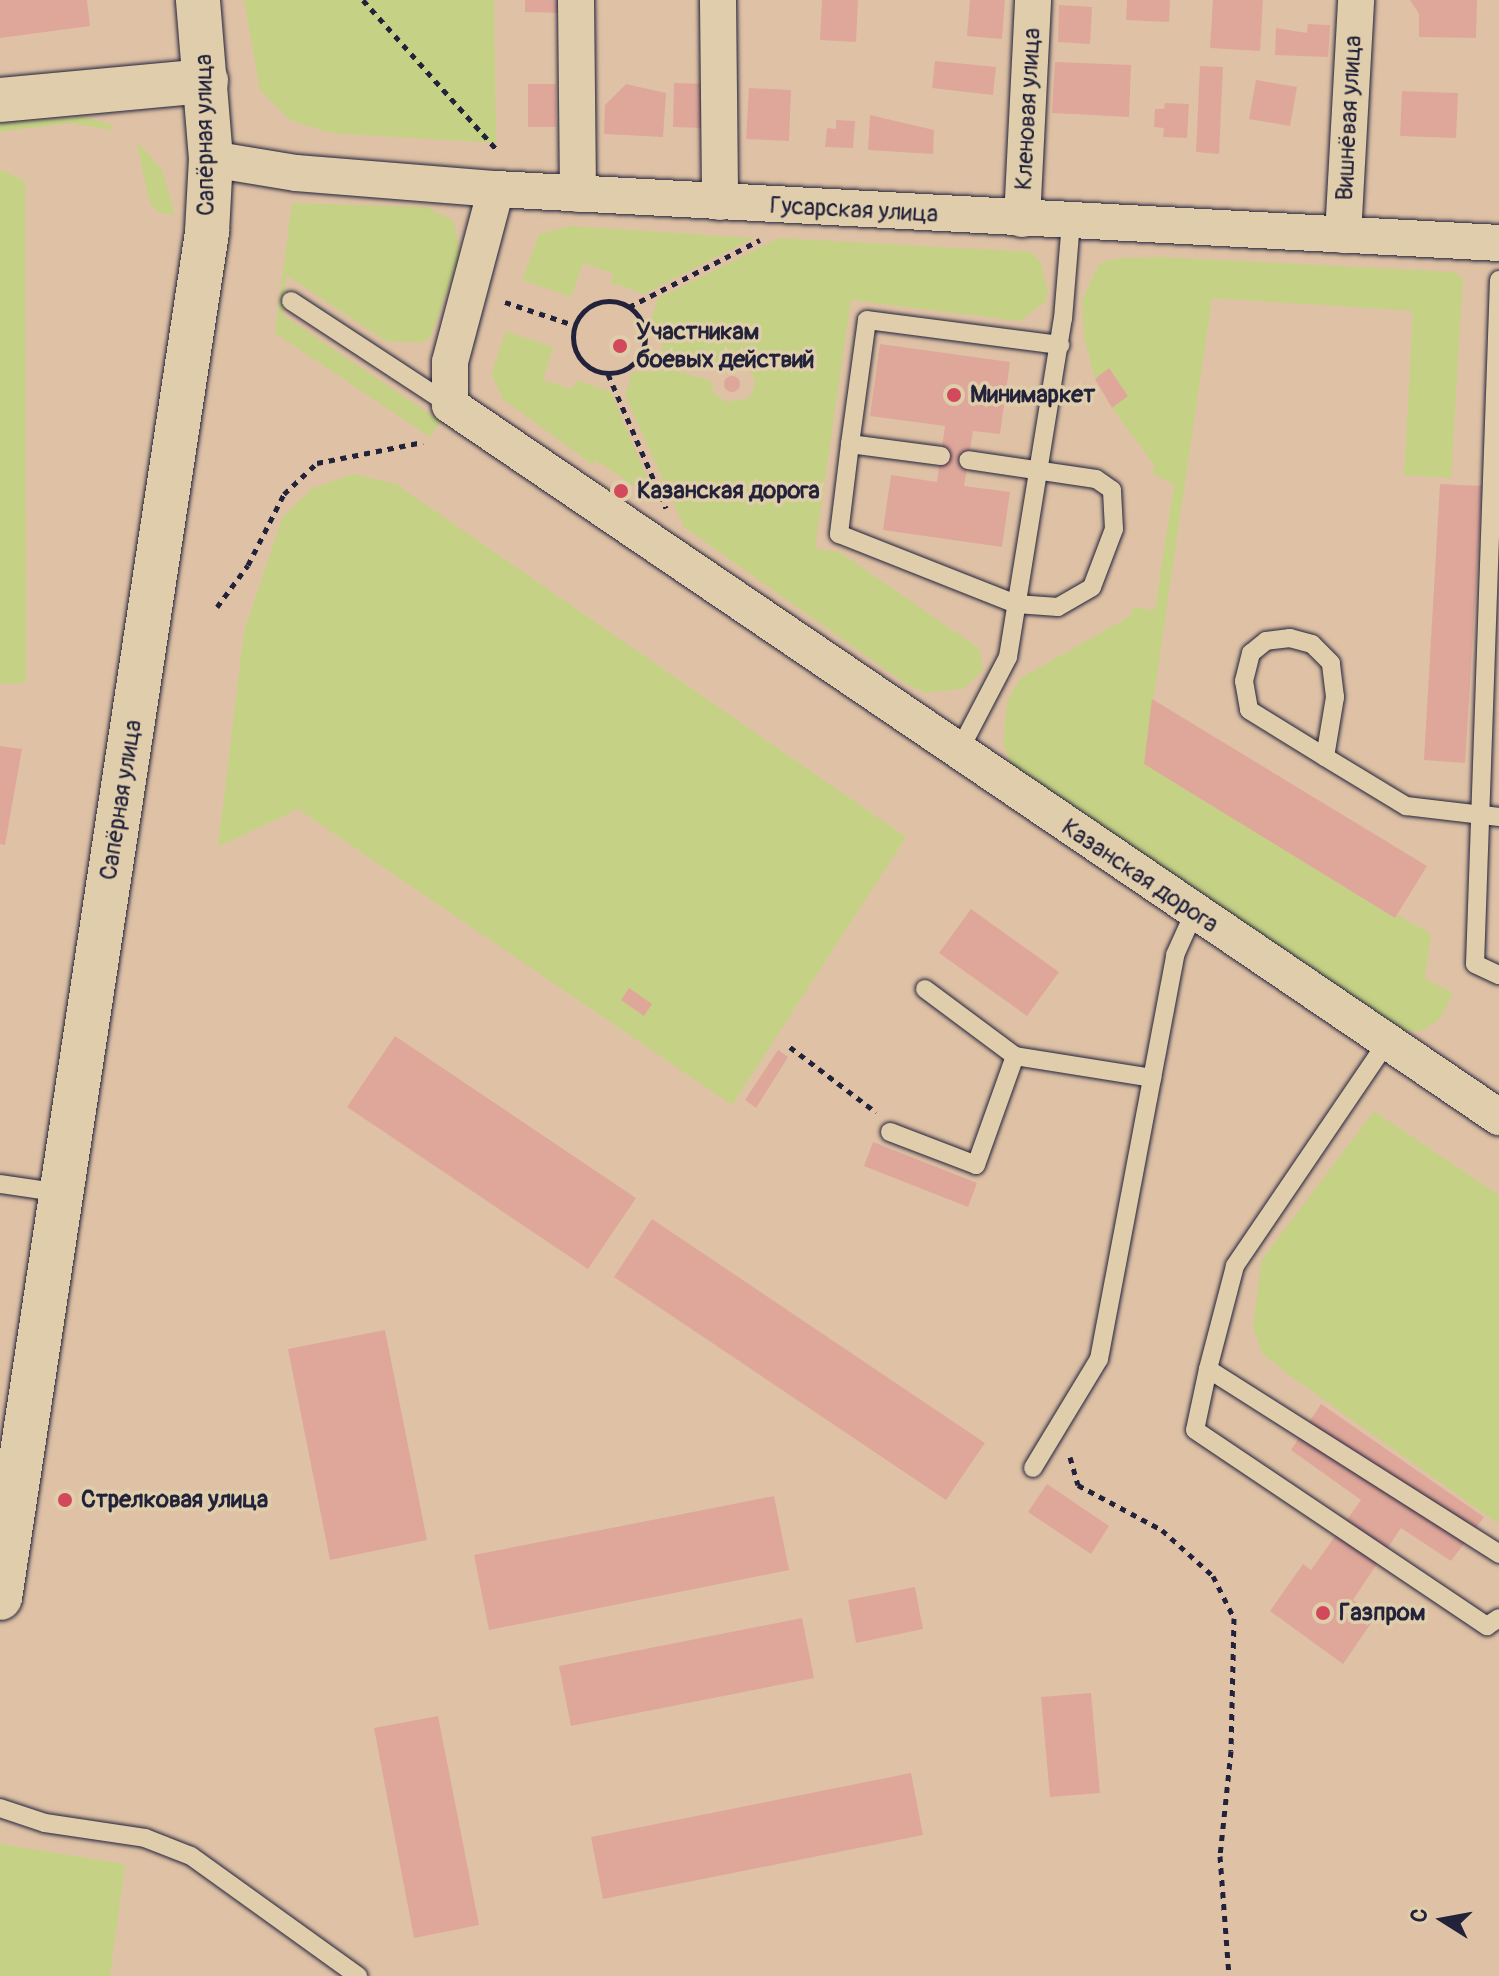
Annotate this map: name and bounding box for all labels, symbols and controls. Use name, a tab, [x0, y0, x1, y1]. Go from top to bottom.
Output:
street label: Кленовая улица	[1009, 27, 1047, 191]
street label: Вишнёвая улица	[1330, 35, 1368, 201]
street label: Сапёрная улица	[189, 54, 221, 216]
street label: Гусарская улица	[769, 191, 939, 229]
place label: Участникам боевых действий	[636, 318, 814, 374]
marker: Участникам боевых действий	[611, 337, 629, 355]
place label: Минимаркет	[970, 381, 1095, 409]
marker: Минимаркет	[945, 386, 963, 404]
place label: Казанская дорога	[637, 477, 820, 505]
marker: Казанская дорога	[612, 482, 630, 500]
street label: Сапёрная улица	[94, 718, 148, 882]
street label: Казанская дорога	[1056, 813, 1224, 939]
place label: Стрелковая улица	[81, 1486, 268, 1514]
marker: Стрелковая улица	[56, 1491, 74, 1509]
place label: Газпром	[1339, 1599, 1425, 1627]
marker: Газпром	[1314, 1604, 1332, 1622]
north arrow	[1403, 1880, 1483, 1960]
text: С	[1404, 1906, 1434, 1925]

